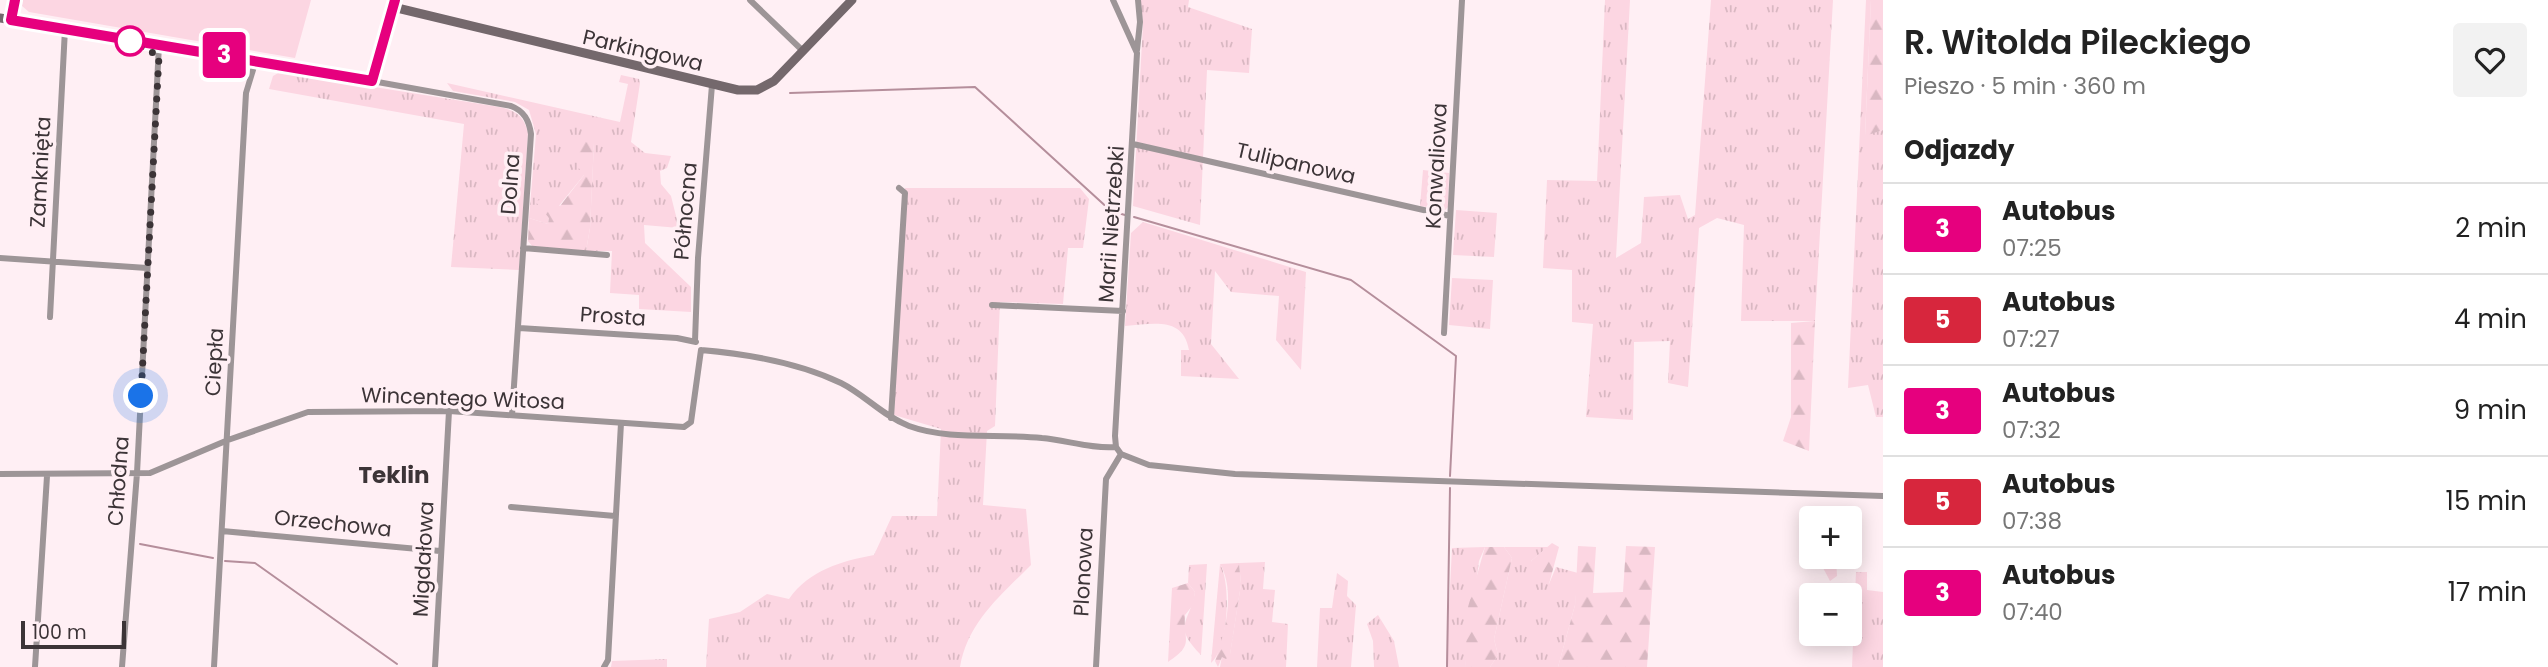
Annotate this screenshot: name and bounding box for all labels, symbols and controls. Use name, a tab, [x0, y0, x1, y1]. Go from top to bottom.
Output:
text: R. Witolda Pileckiego	[1904, 19, 2251, 66]
street label: Parkingowa	[580, 22, 706, 78]
button: heart	[2453, 23, 2527, 97]
unlabelled marker	[115, 26, 145, 56]
line badge: 3	[201, 32, 247, 78]
text: 3	[217, 38, 231, 71]
text: Pieszo · 5 min · 360 m	[1904, 70, 2146, 102]
street label: Konwaliowa	[1418, 102, 1454, 230]
street label: Zamknięta	[23, 116, 57, 228]
text: Odjazdy	[1904, 132, 2014, 168]
street label: Tulipanowa	[1233, 135, 1359, 191]
street label: Marii Nietrzebki	[1091, 145, 1131, 303]
street label: Dolna	[493, 153, 527, 215]
street label: Północna	[666, 161, 704, 261]
text: Autobus	[2002, 193, 2116, 229]
text: 2 min	[2455, 210, 2527, 246]
text: 3	[1935, 212, 1950, 245]
text: 07:25	[2002, 232, 2062, 264]
text: Autobus	[2002, 284, 2116, 320]
street label: Prosta	[579, 299, 647, 333]
text: 4 min	[2454, 301, 2527, 337]
text: 5	[1935, 303, 1950, 336]
text: 07:27	[2002, 323, 2060, 355]
street label: Ciepła	[198, 327, 230, 397]
text: Autobus	[2002, 375, 2116, 411]
your location	[123, 378, 158, 413]
street label: Wincentego Witosa	[360, 380, 566, 416]
text: 9 min	[2454, 392, 2527, 428]
text: 3	[1935, 394, 1950, 427]
text: 07:32	[2002, 414, 2061, 446]
street label: Chłodna	[100, 435, 136, 527]
district label: Teklin	[358, 459, 430, 491]
text: Autobus	[2002, 466, 2116, 502]
text: 15 min	[2446, 483, 2527, 519]
text: 5	[1935, 485, 1950, 518]
street label: Migdałowa	[405, 500, 441, 618]
street label: Orzechowa	[273, 502, 393, 544]
text: 07:38	[2002, 505, 2062, 537]
map controls	[1799, 506, 1862, 646]
button: +	[1799, 506, 1862, 569]
street label: Plonowa	[1066, 527, 1100, 617]
text: Autobus	[2002, 557, 2116, 593]
text: 17 min	[2448, 574, 2527, 610]
text: 3	[1935, 576, 1950, 609]
button: −	[1799, 583, 1862, 646]
text: 07:40	[2002, 596, 2063, 628]
scale bar	[21, 618, 126, 650]
text: 100 m	[32, 619, 87, 646]

